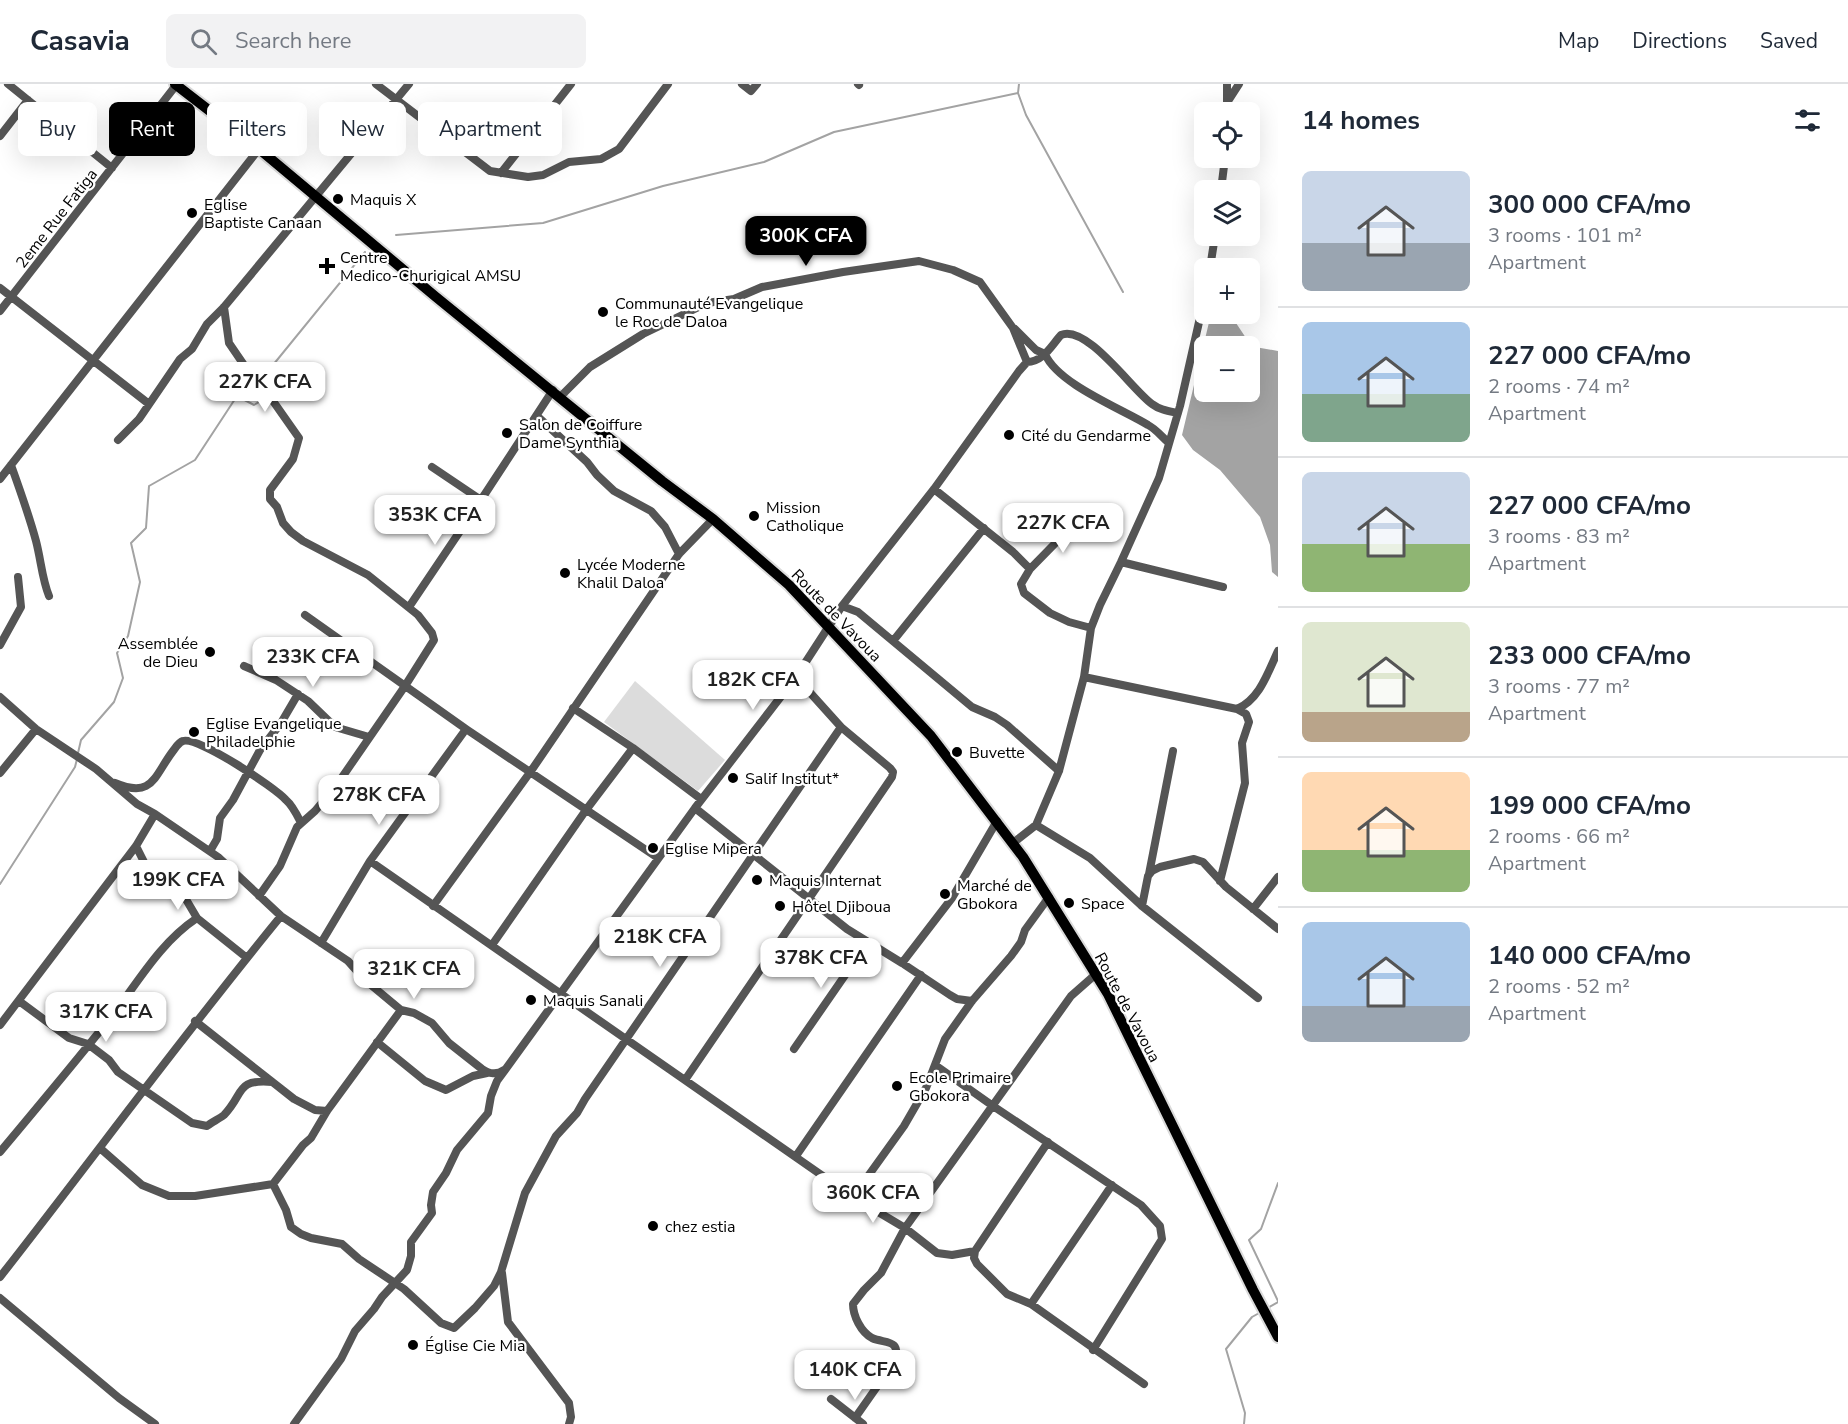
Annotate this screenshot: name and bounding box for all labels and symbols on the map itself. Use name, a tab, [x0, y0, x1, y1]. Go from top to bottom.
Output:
street label: 2eme Rue Fatiga	[11, 164, 103, 273]
place label: Maquis X	[350, 189, 417, 211]
marker: Maquis X	[331, 192, 345, 206]
place label: Eglise Baptiste Canaan	[204, 194, 322, 234]
marker: Eglise Baptiste Canaan	[185, 206, 199, 220]
pin: 300K CFA	[744, 216, 868, 267]
place label: Centre Medico-Churigical AMSU	[340, 247, 521, 287]
marker: Centre Medico-Churigical AMSU	[318, 257, 336, 275]
place label: Communauté Evangelique le Roc de Daloa	[615, 293, 803, 333]
marker: Communauté Evangelique le Roc de Daloa	[596, 305, 610, 319]
pin: 227K CFA	[203, 362, 327, 413]
place label: Salon de Coiffure Dame Synthia	[519, 414, 642, 454]
place label: Cité du Gendarme	[1021, 425, 1151, 447]
marker: Salon de Coiffure Dame Synthia	[500, 426, 514, 440]
marker: Cité du Gendarme	[1002, 428, 1016, 442]
pin: 353K CFA	[373, 495, 497, 546]
place label: Mission Catholique	[766, 497, 844, 537]
pin: 227K CFA	[1001, 503, 1125, 554]
marker: Mission Catholique	[747, 509, 761, 523]
place label: Lycée Moderne Khalil Daloa	[577, 554, 685, 594]
street label: Route de Vavoua	[786, 564, 886, 667]
marker: Lycée Moderne Khalil Daloa	[558, 566, 572, 580]
place label: Assemblée de Dieu	[118, 633, 198, 673]
pin: 233K CFA	[251, 637, 375, 688]
marker: Assemblée de Dieu	[203, 645, 217, 659]
pin: 182K CFA	[691, 660, 815, 711]
place label: Eglise Evangelique Philadelphie	[206, 713, 341, 753]
marker: Eglise Evangelique Philadelphie	[187, 725, 201, 739]
place label: Buvette	[969, 742, 1025, 764]
marker: Buvette	[950, 745, 964, 759]
place label: Salif Institut*	[745, 768, 839, 790]
marker: Salif Institut*	[726, 771, 740, 785]
pin: 278K CFA	[317, 775, 441, 826]
place label: Eglise Mipera	[665, 838, 762, 860]
marker: Eglise Mipera	[646, 841, 660, 855]
pin: 199K CFA	[116, 860, 240, 911]
place label: Maquis Internat	[769, 870, 881, 892]
marker: Maquis Internat	[750, 873, 764, 887]
place label: Marché de Gbokora	[957, 875, 1032, 915]
marker: Marché de Gbokora	[938, 887, 952, 901]
place label: Space	[1081, 893, 1124, 915]
place label: Hôtel Djiboua	[792, 896, 891, 918]
marker: Space	[1062, 896, 1076, 910]
marker: Hôtel Djiboua	[773, 899, 787, 913]
pin: 218K CFA	[598, 917, 722, 968]
pin: 378K CFA	[759, 938, 883, 989]
pin: 321K CFA	[352, 949, 476, 1000]
street label: Route de Vavoua	[1089, 949, 1165, 1066]
place label: Maquis Sanali	[543, 990, 643, 1012]
pin: 317K CFA	[44, 992, 168, 1043]
marker: Maquis Sanali	[524, 993, 538, 1007]
place label: Ecole Primaire Gbokora	[909, 1067, 1011, 1107]
marker: Ecole Primaire Gbokora	[890, 1079, 904, 1093]
pin: 360K CFA	[811, 1173, 935, 1224]
place label: chez estia	[665, 1216, 735, 1238]
marker: chez estia	[646, 1219, 660, 1233]
place label: Église Cie Mia	[425, 1335, 525, 1357]
marker: Église Cie Mia	[406, 1338, 420, 1352]
pin: 140K CFA	[793, 1350, 917, 1401]

